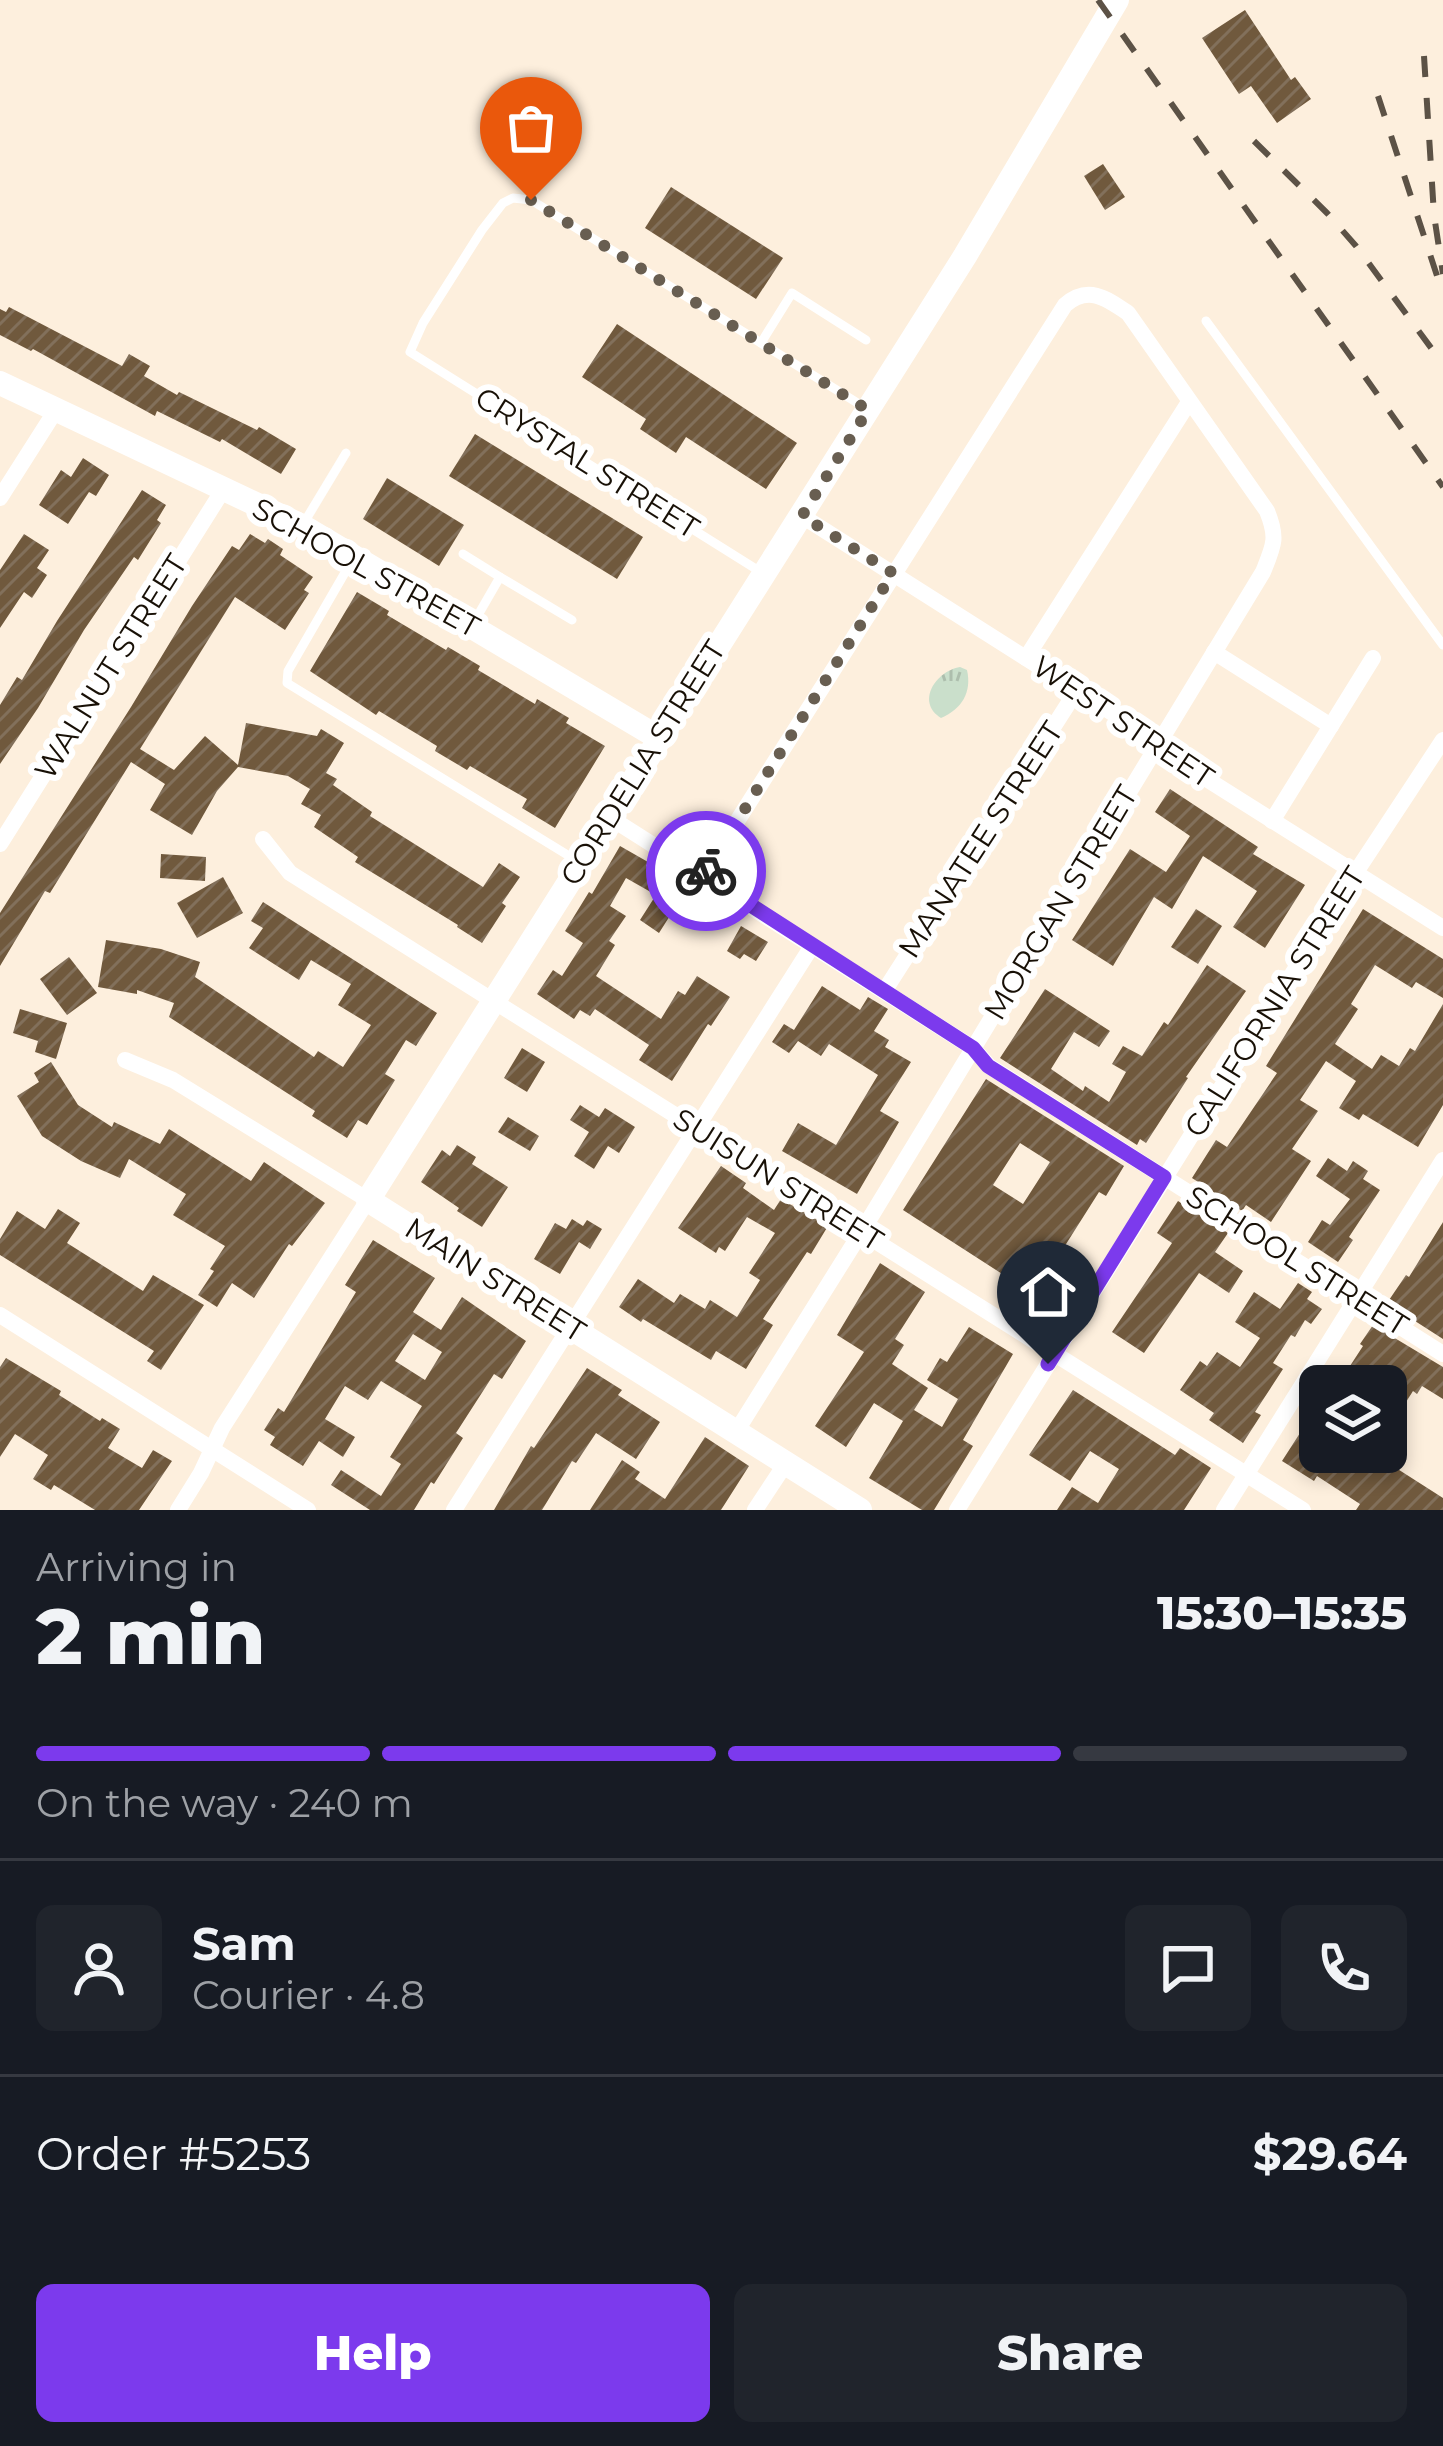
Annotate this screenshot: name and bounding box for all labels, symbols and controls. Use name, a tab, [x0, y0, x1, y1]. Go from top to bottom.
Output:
pin	[480, 77, 582, 200]
icon: bag	[498, 95, 564, 161]
street label: CRYSTAL STREET	[468, 379, 707, 547]
street label: SCHOOL STREET	[246, 490, 487, 646]
street label: WALNUT STREET	[26, 547, 195, 786]
street label: CORDELIA STREET	[552, 633, 734, 892]
street label: WEST STREET	[1026, 647, 1222, 796]
street label: MANATEE STREET	[890, 714, 1071, 965]
street label: MORGAN STREET	[976, 778, 1146, 1027]
courier	[646, 811, 766, 931]
icon: bike	[673, 838, 739, 904]
street label: CALIFORNIA STREET	[1176, 859, 1373, 1144]
street label: SUISUN STREET	[667, 1100, 891, 1259]
street label: SCHOOL STREET	[1180, 1177, 1416, 1344]
street label: MAIN STREET	[398, 1209, 593, 1350]
pin	[997, 1241, 1099, 1364]
icon: home	[1015, 1259, 1081, 1325]
map controls	[1299, 1365, 1407, 1473]
button: layers	[1299, 1365, 1407, 1473]
text: Arriving in	[36, 1543, 237, 1591]
text: 15:30–15:35	[1157, 1585, 1407, 1640]
text: 2 min	[36, 1588, 266, 1684]
text: On the way · 240 m	[36, 1779, 413, 1827]
button: person	[36, 1905, 162, 2031]
button: chat	[1125, 1905, 1251, 2031]
button: phone	[1281, 1905, 1407, 2031]
text: Sam	[192, 1916, 296, 1971]
text: Courier · 4.8	[192, 1971, 425, 2019]
text: Order #5253	[36, 2126, 312, 2181]
text: $29.64	[1253, 2126, 1407, 2181]
button: Help	[36, 2284, 710, 2422]
button: Share	[734, 2284, 1407, 2422]

